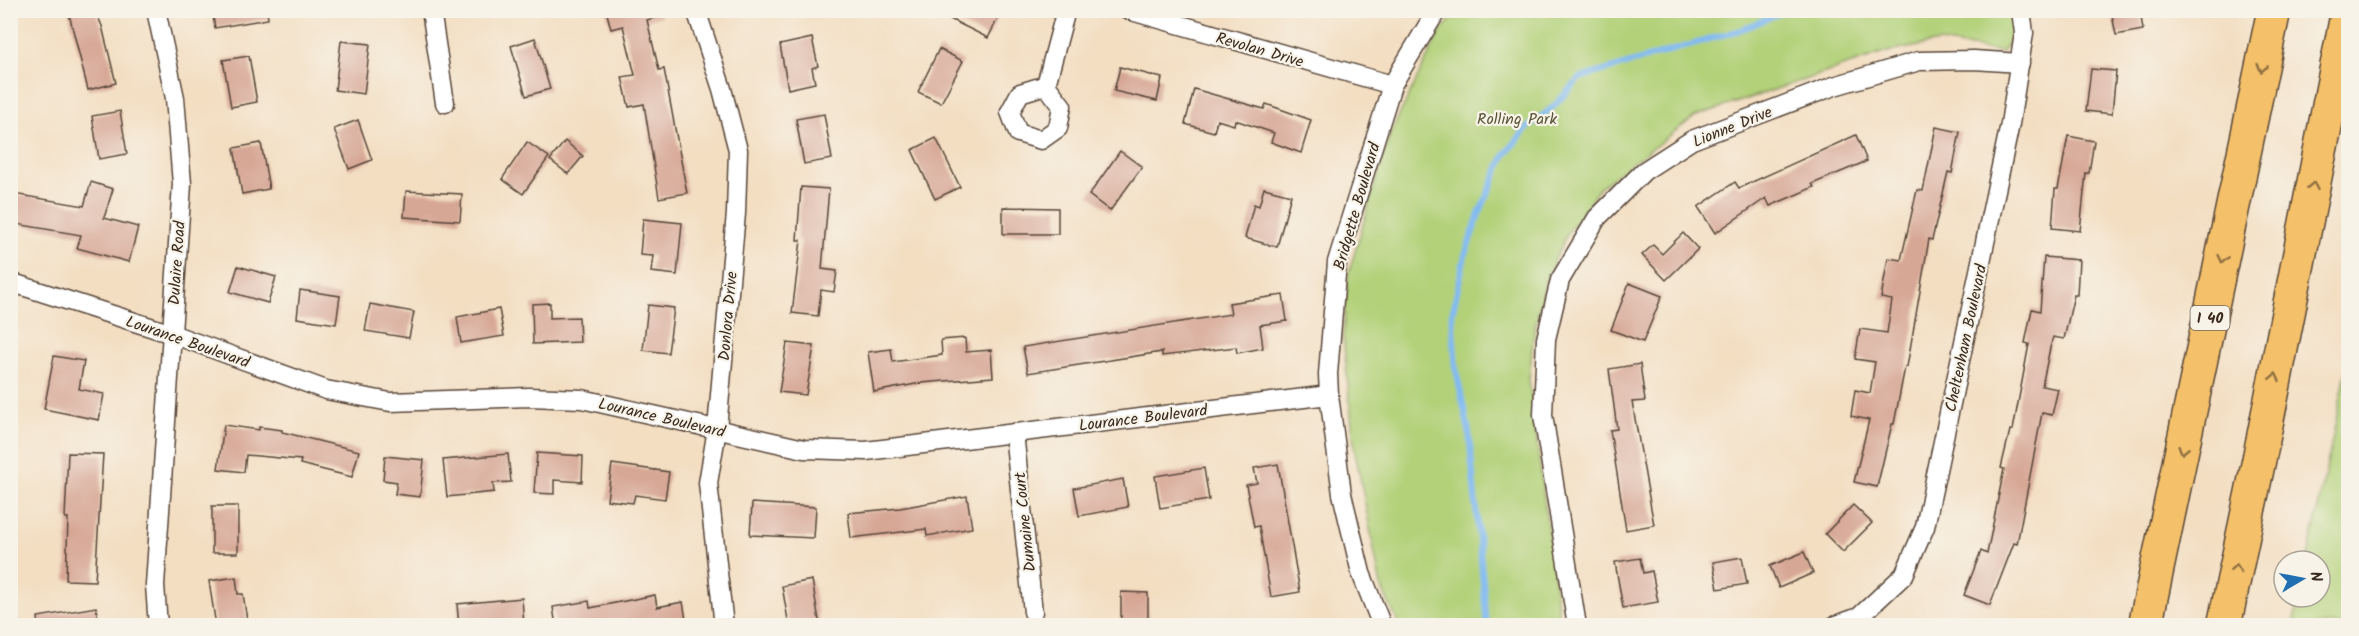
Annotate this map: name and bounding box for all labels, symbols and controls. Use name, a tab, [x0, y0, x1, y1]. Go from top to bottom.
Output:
street label: Revolan Drive	[1213, 26, 1306, 75]
one-way arrow	[2256, 63, 2269, 73]
street label: Lionne Drive	[1689, 100, 1776, 155]
park label: Rolling Park	[1477, 107, 1557, 132]
street label: Bridgette Boulevard	[1327, 139, 1388, 273]
one-way arrow	[2306, 181, 2319, 191]
street label: Dulaire Road	[162, 219, 193, 306]
one-way arrow	[2217, 254, 2230, 264]
street label: Cheltenham Boulevard	[1939, 261, 1995, 414]
street label: Donlora Drive	[712, 270, 745, 362]
road number: I 40	[2190, 306, 2230, 330]
street label: Lourance Boulevard	[122, 310, 254, 376]
one-way arrow	[2268, 373, 2281, 383]
street label: Lourance Boulevard	[596, 392, 729, 445]
street label: Lourance Boulevard	[1077, 398, 1210, 439]
one-way arrow	[2177, 444, 2190, 454]
street label: Dumaine Court	[1008, 470, 1043, 573]
north arrow	[2272, 549, 2332, 609]
one-way arrow	[2229, 564, 2242, 574]
text: N	[2302, 570, 2328, 584]

